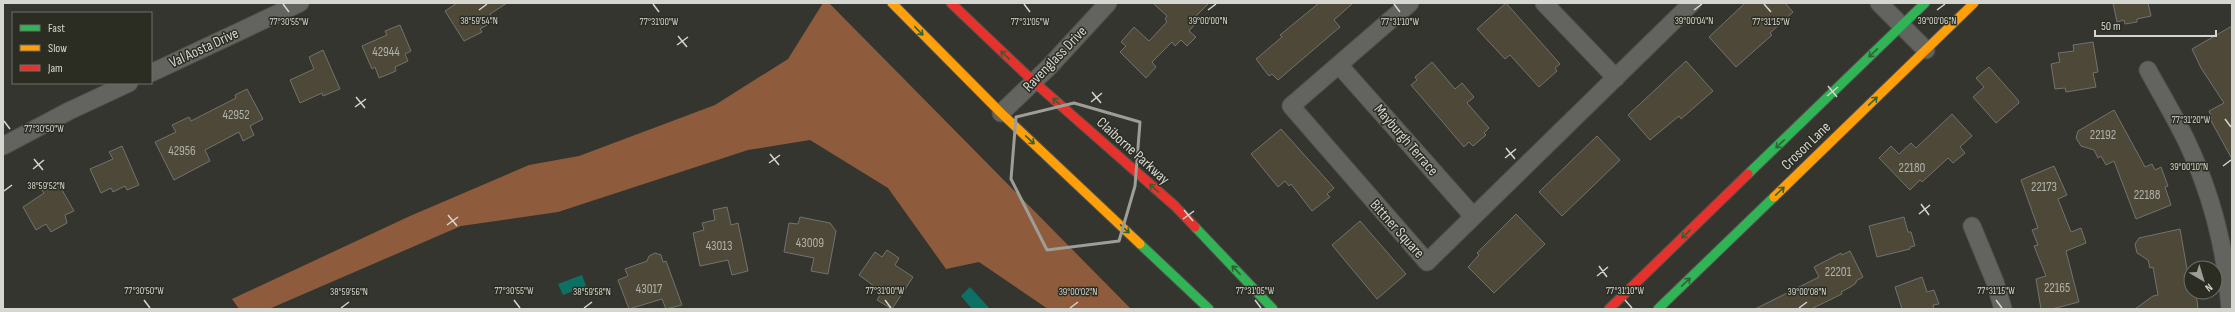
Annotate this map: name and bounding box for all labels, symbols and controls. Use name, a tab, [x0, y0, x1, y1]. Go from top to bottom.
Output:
legend	[12, 12, 152, 84]
scale bar	[2095, 12, 2216, 38]
text: 38°59'54"N	[460, 15, 498, 27]
text: 39°00'00"N	[1188, 15, 1228, 27]
text: 39°00'04"N	[1675, 15, 1713, 27]
text: 39°00'06"N	[1918, 15, 1956, 27]
text: 77°30'55"W	[269, 16, 309, 28]
text: 77°31'00"W	[640, 16, 679, 28]
text: 77°31'05"W	[1011, 16, 1050, 28]
text: 77°31'10"W	[1381, 16, 1419, 28]
text: 77°31'15"W	[1752, 16, 1790, 28]
text: 50 m	[2101, 19, 2121, 34]
text: Fast	[48, 21, 65, 36]
street label: Ravenglass Drive	[1019, 22, 1091, 96]
street label: Val Aosta Drive	[166, 24, 242, 72]
one-way arrow	[914, 26, 924, 36]
text: Slow	[48, 41, 67, 56]
house number: 42944	[372, 44, 400, 60]
one-way arrow	[1868, 48, 1878, 58]
one-way arrow	[1000, 50, 1010, 59]
text: Jam	[47, 61, 63, 76]
one-way arrow	[1868, 96, 1878, 106]
one-way arrow	[1052, 98, 1062, 107]
street label: Mayburgh Terrace	[1370, 100, 1442, 180]
house number: 42952	[222, 107, 250, 123]
street label: Claiborne Parkway	[1092, 113, 1174, 189]
text: 77°31'20"W	[2172, 114, 2211, 126]
street label: Croson Lane	[1777, 118, 1835, 174]
text: 77°30'50"W	[24, 123, 64, 135]
house number: 22192	[2090, 127, 2116, 143]
one-way arrow	[1025, 135, 1035, 145]
one-way arrow	[1775, 139, 1785, 149]
house number: 42956	[168, 143, 196, 159]
house number: 22180	[1899, 160, 1926, 176]
text: 39°00'10"N	[2170, 161, 2208, 173]
house number: 22173	[2031, 179, 2057, 195]
text: 38°59'52"N	[27, 180, 65, 192]
one-way arrow	[1149, 184, 1159, 193]
one-way arrow	[1775, 187, 1785, 196]
house number: 22188	[2134, 187, 2161, 203]
street label: Bittner Square	[1366, 196, 1428, 262]
one-way arrow	[1120, 224, 1130, 233]
one-way arrow	[1681, 229, 1691, 239]
house number: 43009	[796, 235, 824, 251]
house number: 43013	[706, 238, 732, 254]
north arrow	[2183, 260, 2223, 300]
house number: 22201	[1825, 264, 1852, 280]
one-way arrow	[1231, 265, 1241, 275]
one-way arrow	[1681, 277, 1691, 287]
house number: 22165	[2044, 280, 2070, 296]
house number: 43017	[636, 281, 663, 297]
text: N	[2202, 281, 2215, 294]
text: 77°30'50"W	[124, 285, 164, 297]
text: 77°30'55"W	[494, 285, 534, 297]
text: 77°31'00"W	[866, 285, 905, 297]
text: 77°31'05"W	[1236, 285, 1275, 297]
text: 77°31'10"W	[1606, 285, 1644, 297]
text: 77°31'15"W	[1977, 285, 2015, 297]
text: 38°59'56"N	[330, 286, 368, 298]
text: 38°59'58"N	[573, 286, 611, 298]
text: 39°00'02"N	[1059, 286, 1097, 298]
text: 39°00'08"N	[1788, 286, 1826, 298]

